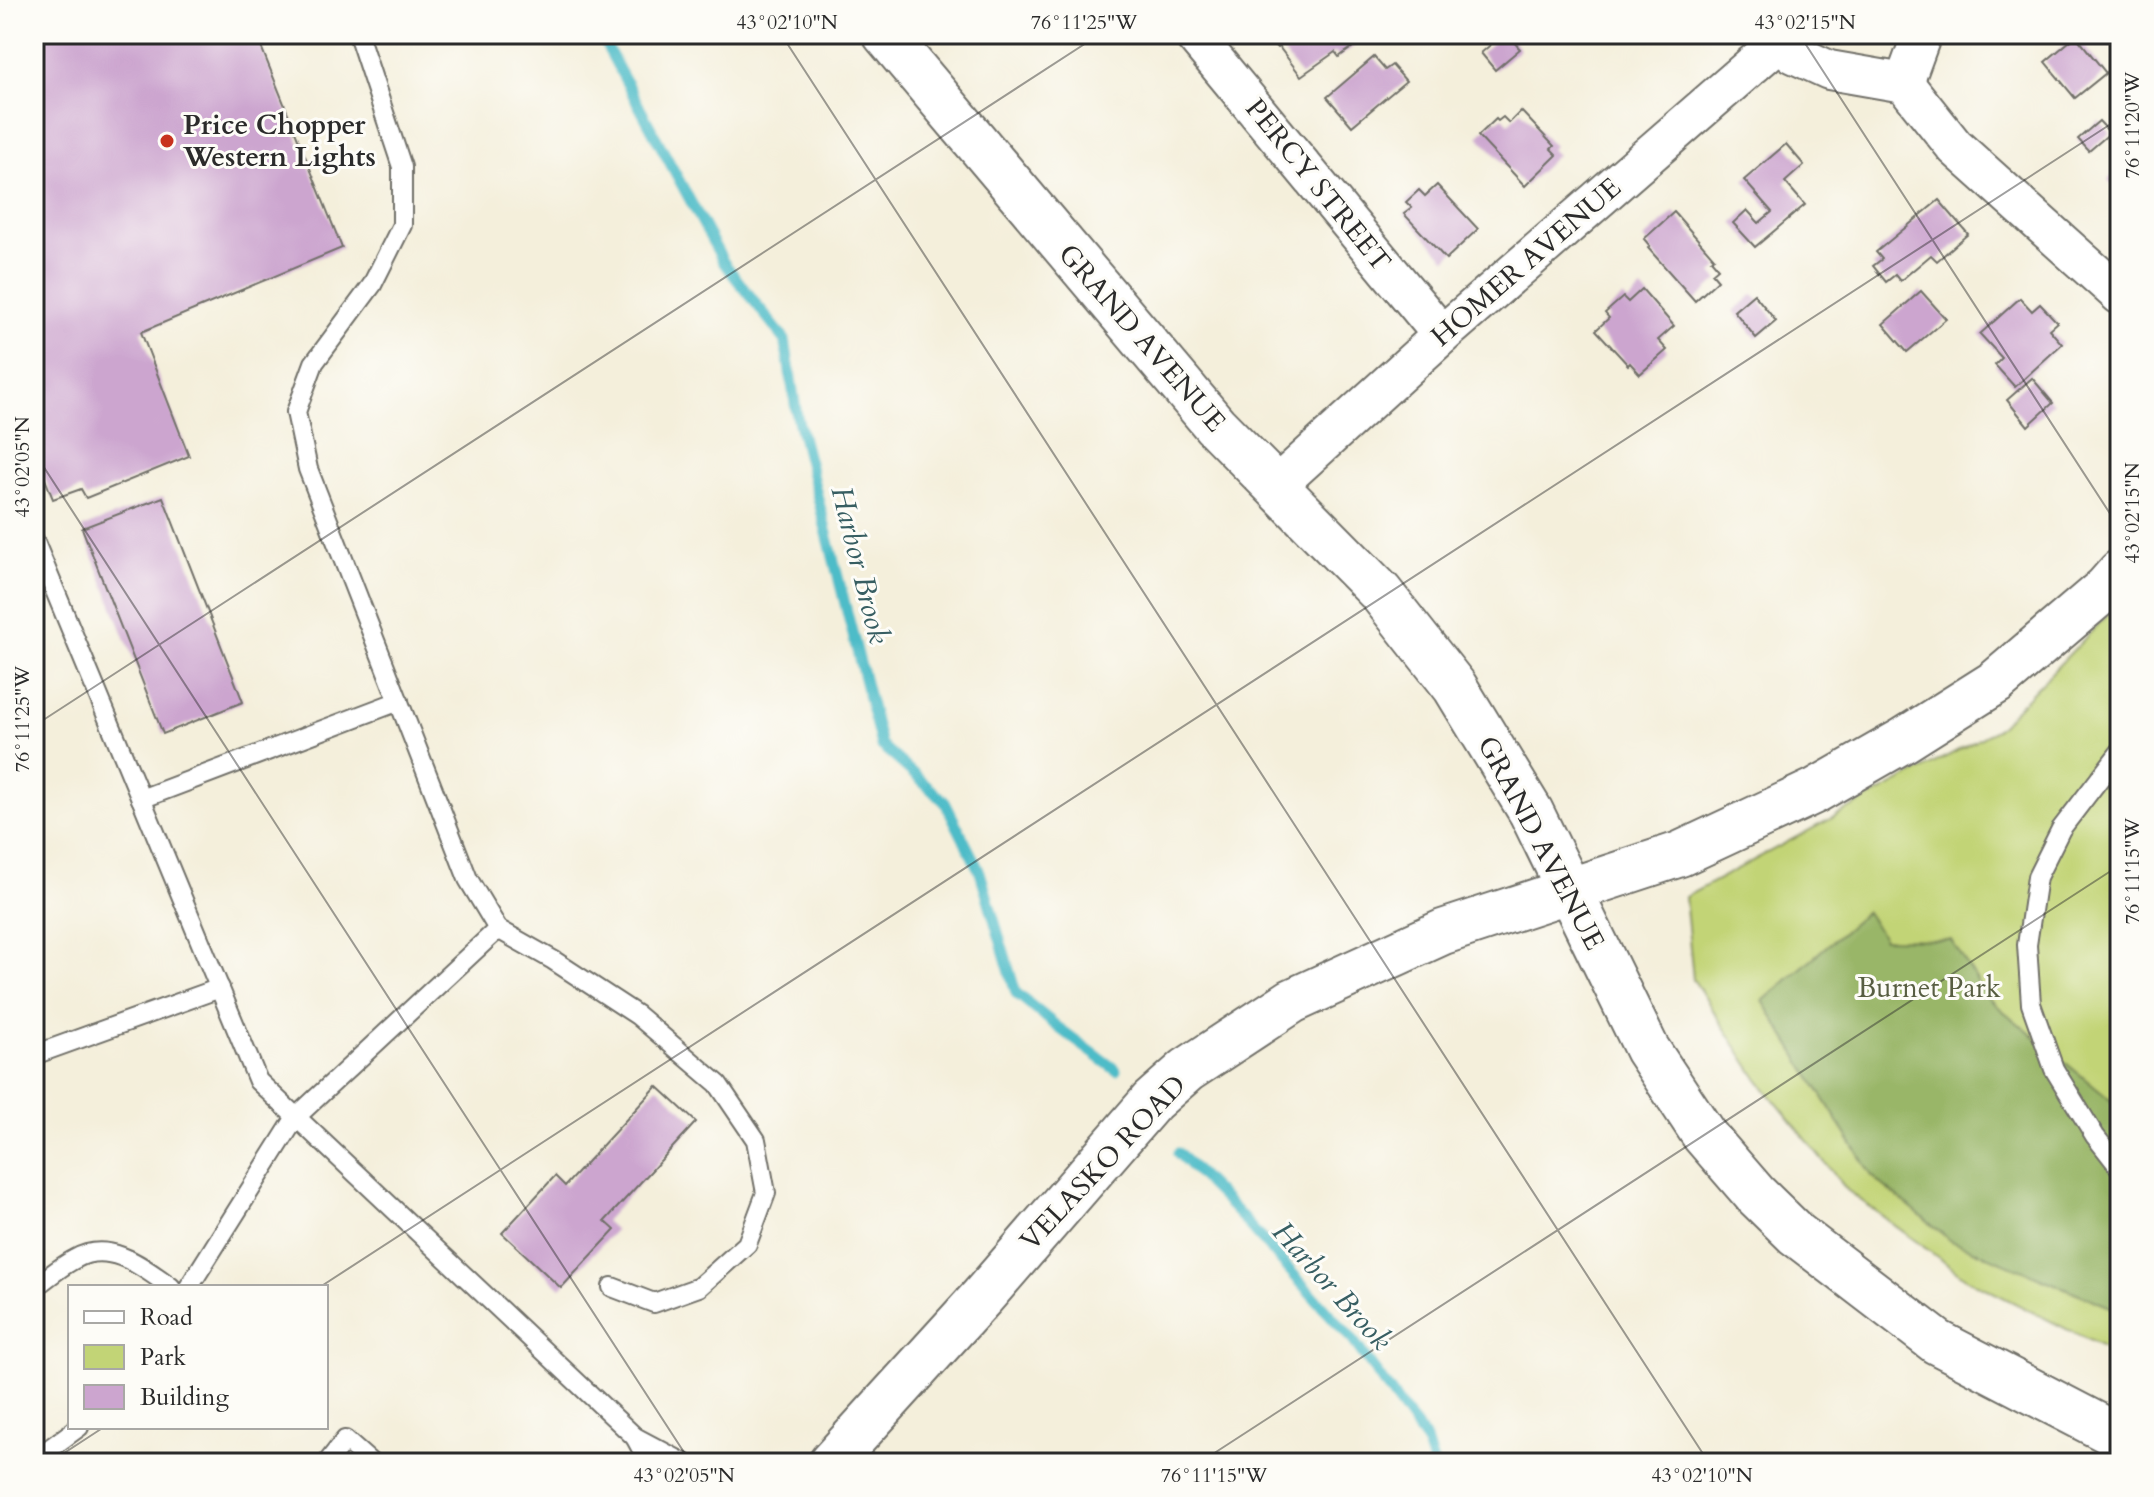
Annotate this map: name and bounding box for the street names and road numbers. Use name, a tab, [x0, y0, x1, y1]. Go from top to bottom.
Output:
street label: PERCY STREET	[1236, 91, 1400, 279]
street label: HOMER AVENUE	[1423, 169, 1629, 355]
street label: GRAND AVENUE	[1050, 236, 1234, 440]
street label: GRAND AVENUE	[1468, 729, 1614, 957]
street label: VELASKO ROAD	[1012, 1067, 1194, 1259]

